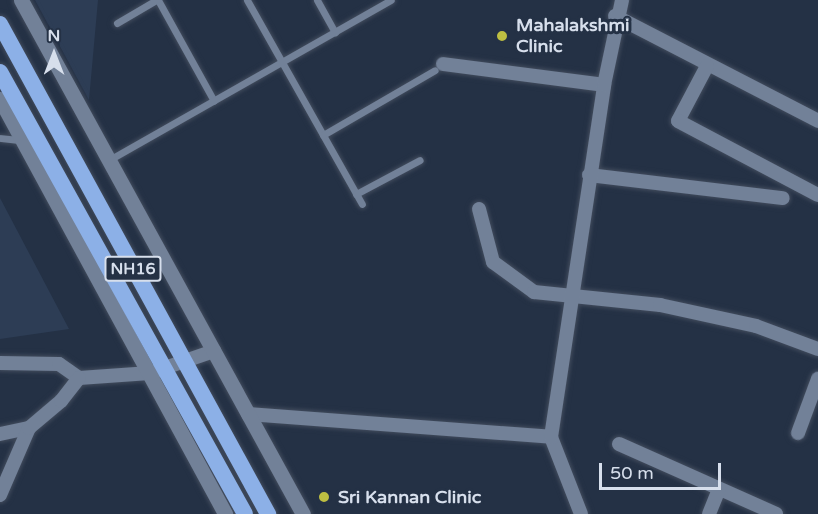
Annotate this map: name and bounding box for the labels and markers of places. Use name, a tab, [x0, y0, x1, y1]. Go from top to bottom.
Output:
place label: Mahalakshmi Clinic	[516, 15, 630, 57]
marker: Mahalakshmi Clinic	[493, 27, 511, 45]
place label: Sri Kannan Clinic	[338, 486, 481, 508]
marker: Sri Kannan Clinic	[315, 488, 333, 506]

